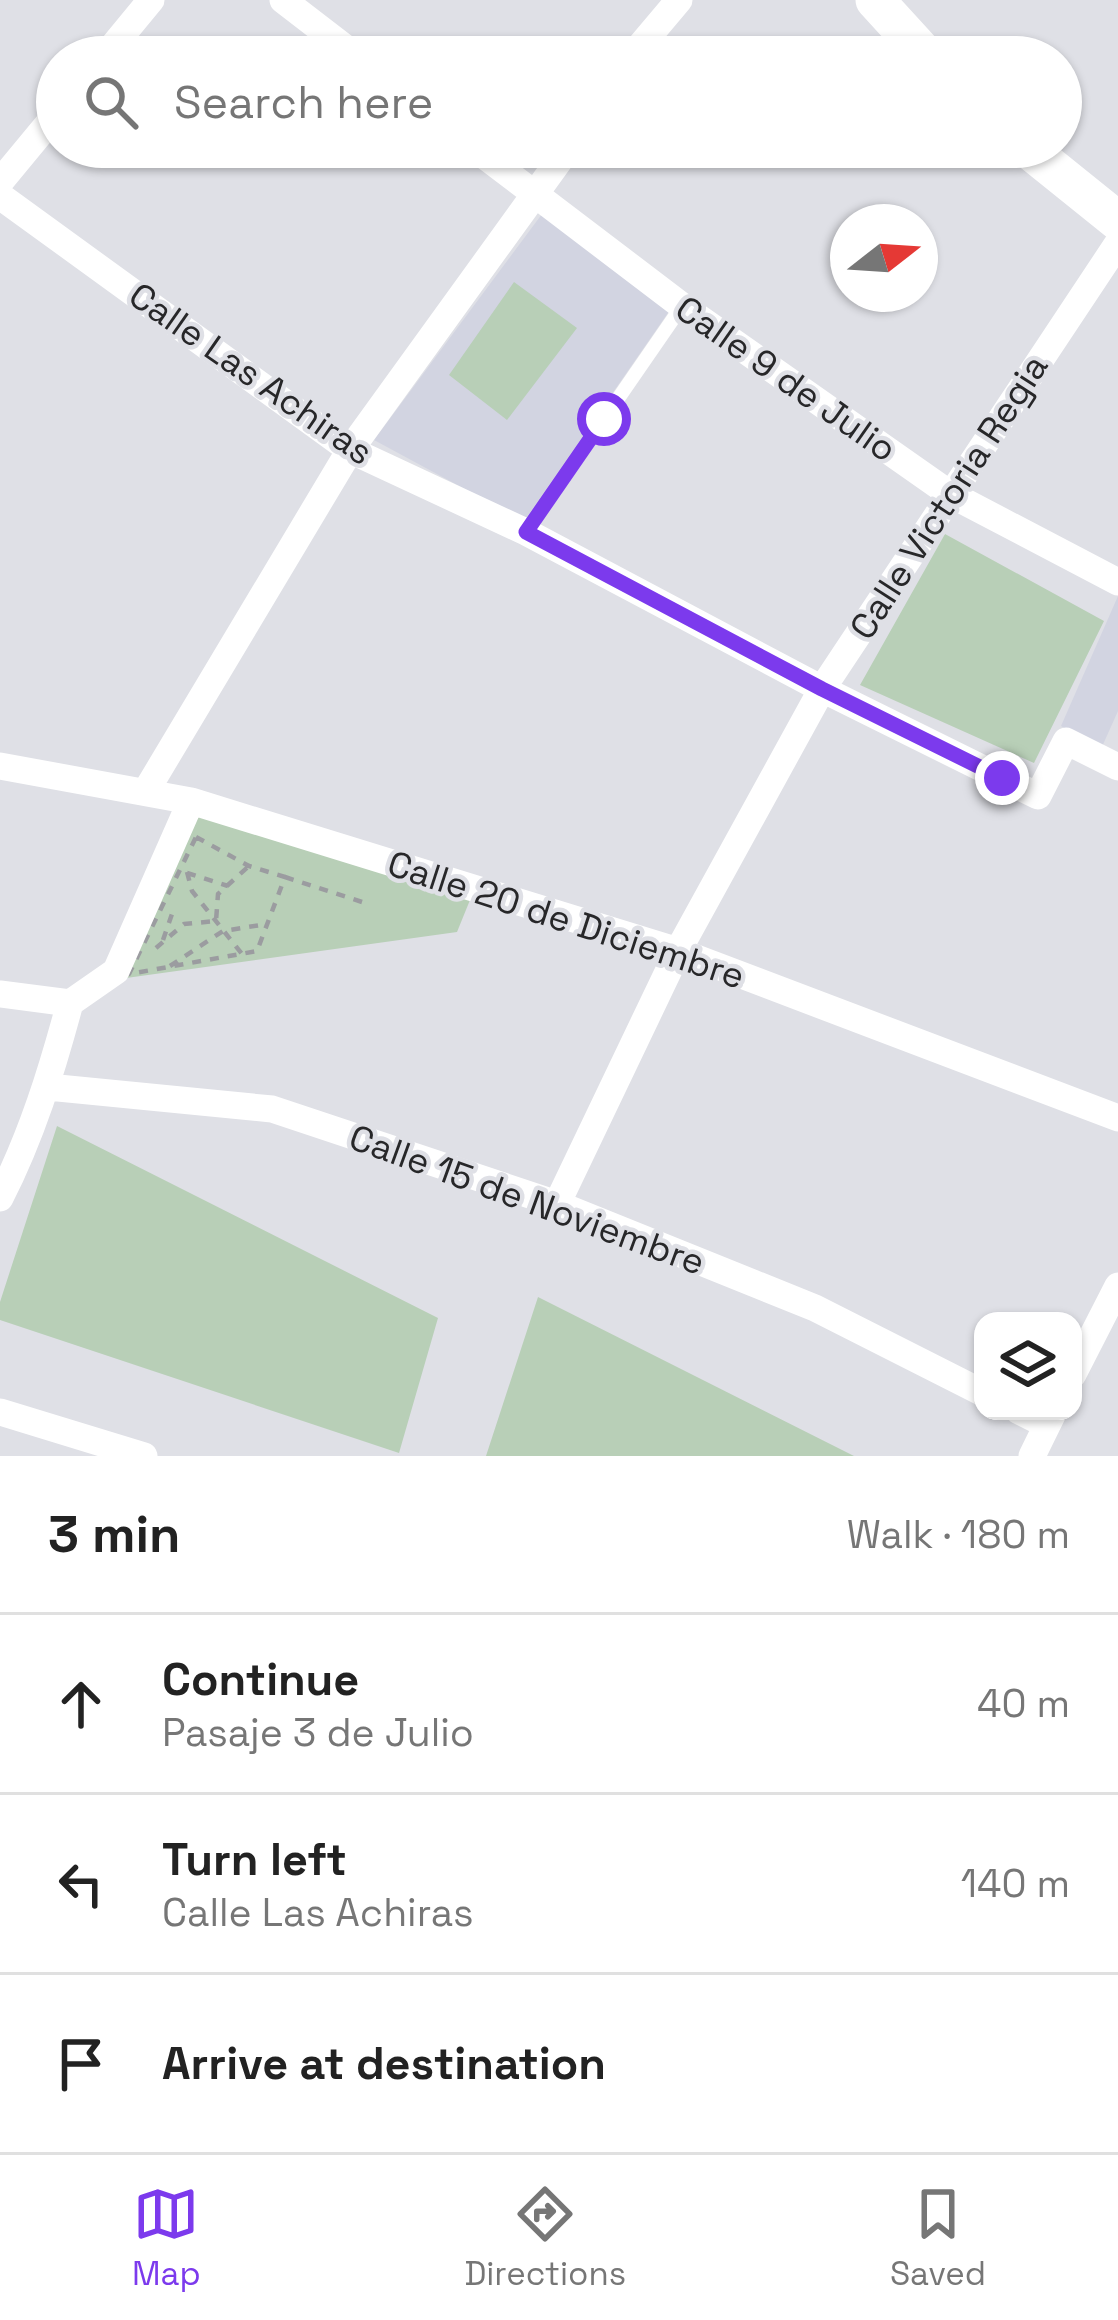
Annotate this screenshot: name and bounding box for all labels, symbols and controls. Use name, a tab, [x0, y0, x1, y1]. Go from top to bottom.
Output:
search box	[36, 36, 1082, 168]
icon: search	[78, 69, 144, 135]
text: Search here	[174, 74, 433, 131]
north arrow	[830, 204, 938, 312]
street label: Calle Las Achiras	[120, 273, 382, 475]
street label: Calle 9 de Julio	[667, 286, 905, 472]
street label: Calle Victoria Regia	[840, 346, 1058, 648]
route start	[577, 392, 631, 446]
route end	[975, 751, 1029, 805]
street label: Calle 20 de Diciembre	[382, 841, 750, 999]
street label: Calle 15 de Noviembre	[343, 1114, 711, 1286]
map controls	[974, 1312, 1082, 1420]
button: layers	[974, 1312, 1082, 1420]
text: 3 min	[48, 1502, 181, 1567]
text: Walk · 180 m	[847, 1510, 1070, 1559]
text: Continue	[162, 1651, 359, 1708]
icon: ahead	[48, 1671, 114, 1737]
text: 40 m	[977, 1679, 1070, 1728]
text: Pasaje 3 de Julio	[162, 1708, 474, 1757]
text: Turn left	[162, 1831, 347, 1888]
icon: left	[48, 1851, 114, 1917]
text: 140 m	[961, 1859, 1070, 1908]
text: Calle Las Achiras	[162, 1888, 474, 1937]
icon: arrive	[48, 2031, 114, 2097]
text: Arrive at destination	[162, 2035, 606, 2092]
tab: Map	[132, 2181, 201, 2295]
tab: Directions	[464, 2181, 626, 2295]
tab: Saved	[890, 2181, 986, 2295]

